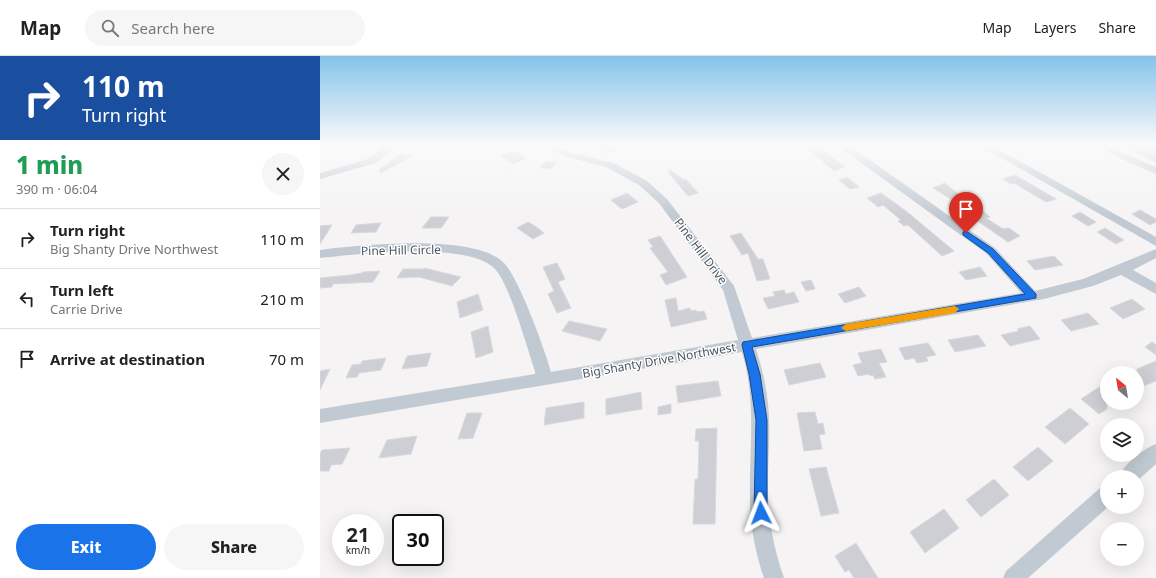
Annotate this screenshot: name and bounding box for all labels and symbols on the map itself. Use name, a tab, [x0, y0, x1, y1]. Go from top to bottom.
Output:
pin	[949, 192, 983, 233]
street label: Pine Hill Drive	[671, 214, 732, 288]
street label: Pine Hill Circle	[361, 241, 441, 259]
street label: Big Shanty Drive Northwest	[581, 338, 738, 382]
north arrow	[1100, 366, 1144, 410]
position arrow	[740, 492, 782, 534]
speed limit sign: 30	[392, 514, 444, 566]

